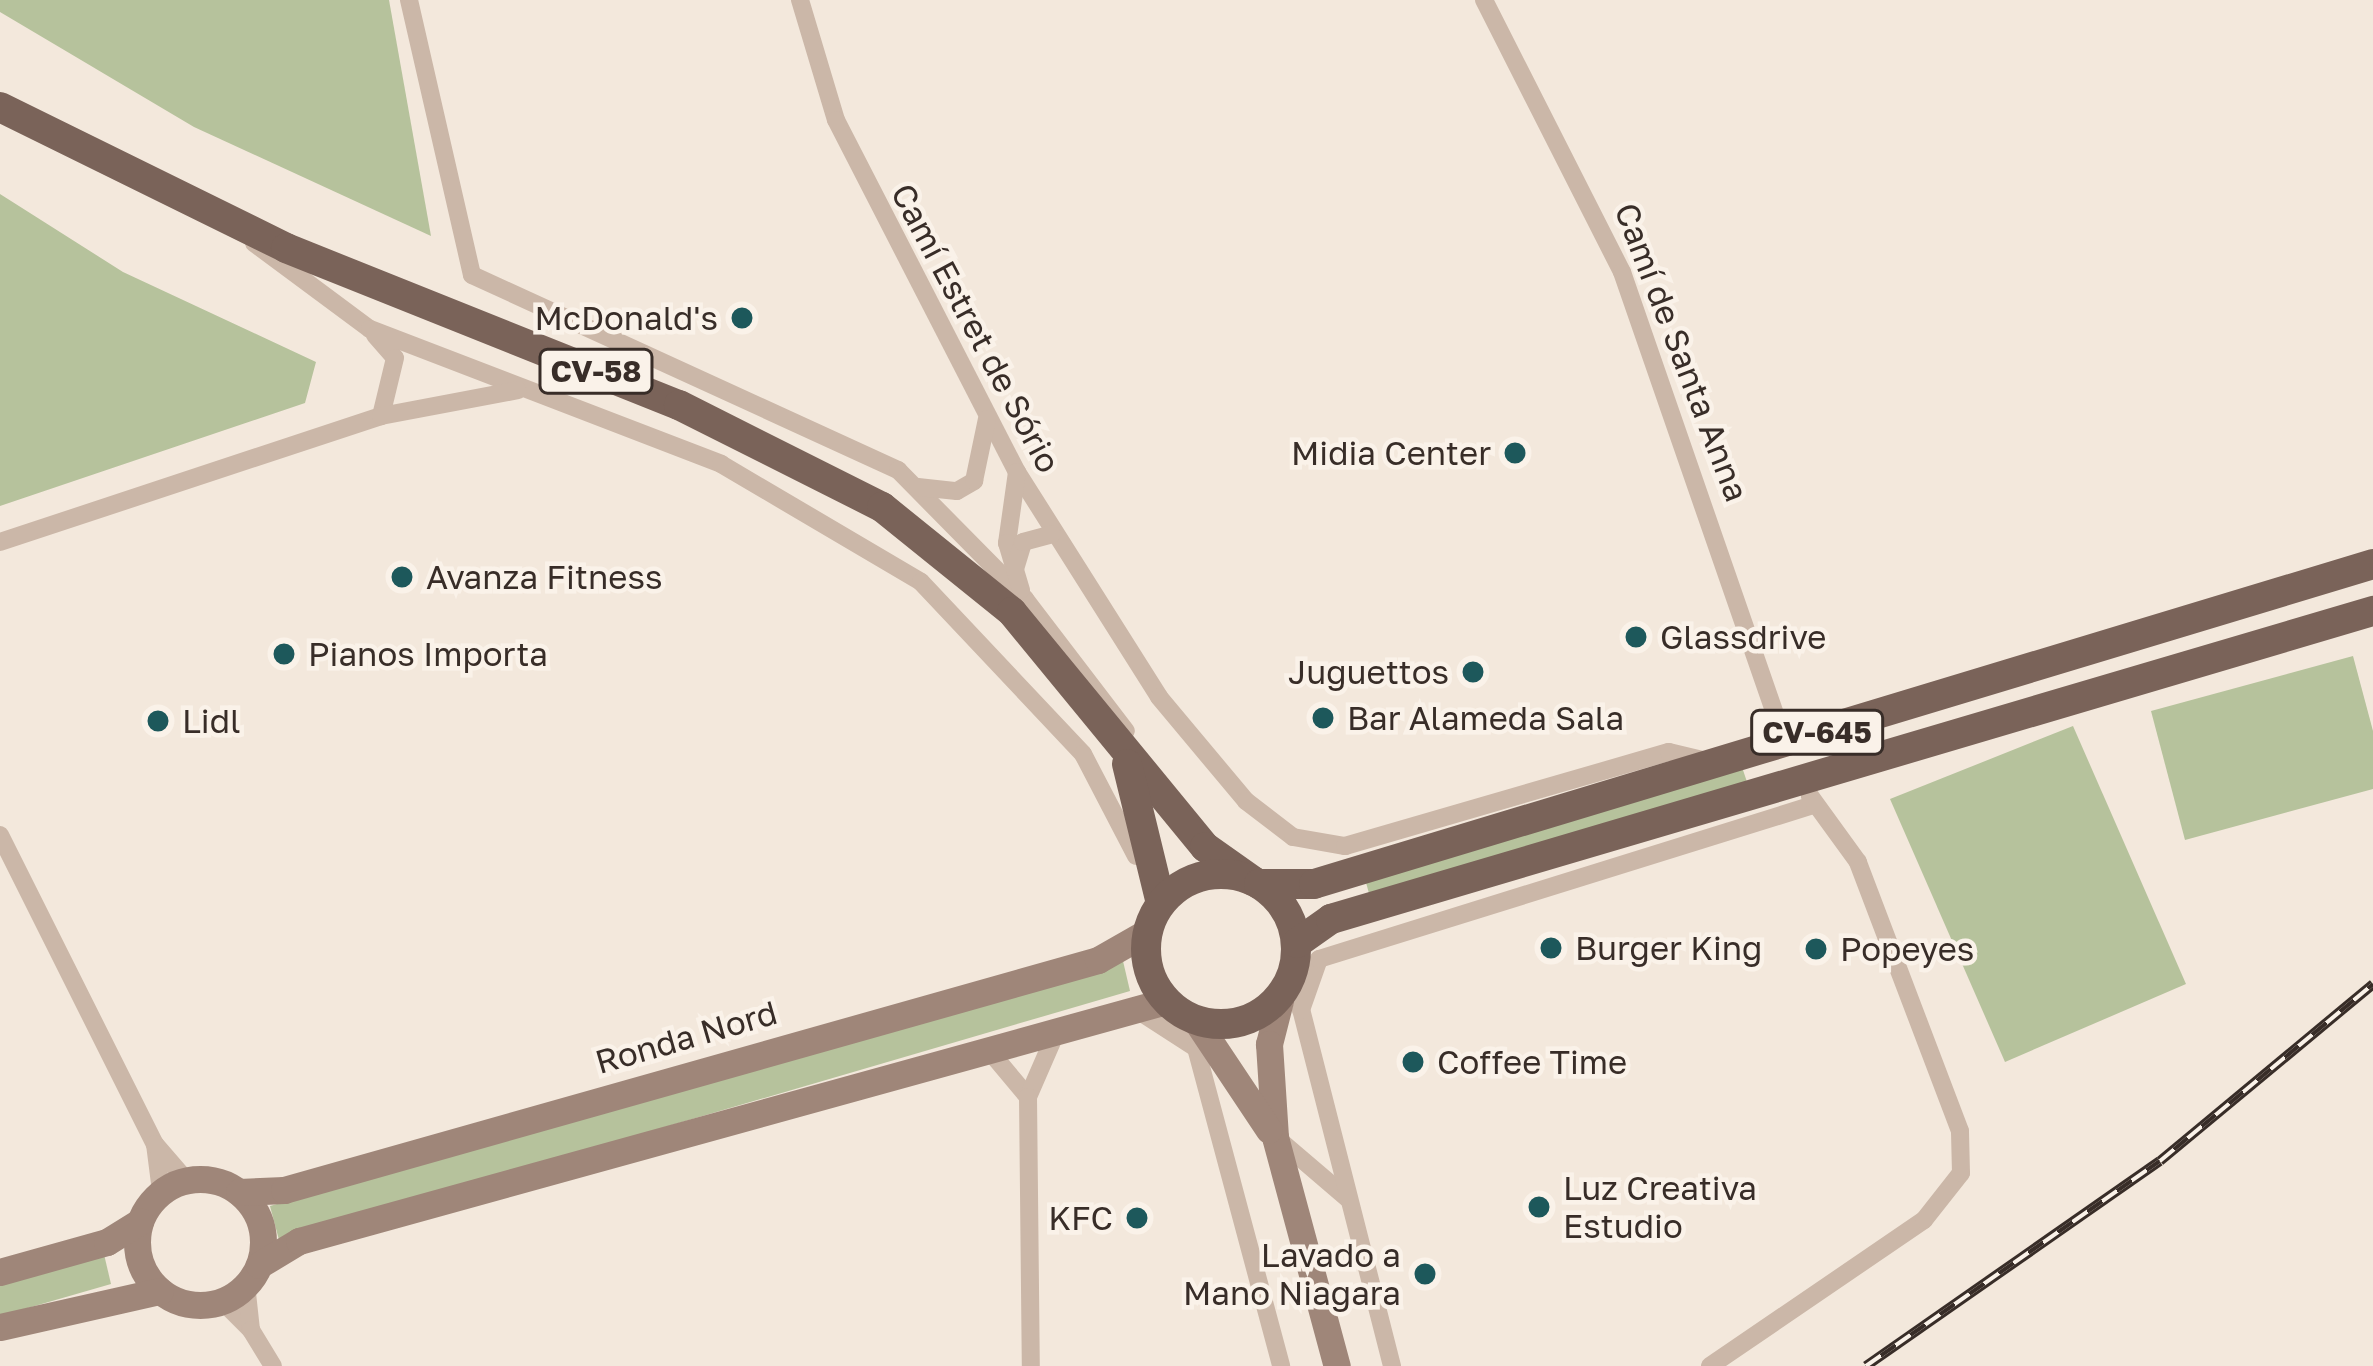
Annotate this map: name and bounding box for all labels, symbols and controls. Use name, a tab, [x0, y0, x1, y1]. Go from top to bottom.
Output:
street label: Camí Estret de Sório	[883, 177, 1069, 479]
street label: Camí de Santa Anna	[1607, 197, 1757, 507]
place label: McDonald's	[535, 298, 718, 338]
marker: McDonald's	[729, 305, 755, 331]
road number: CV-58	[536, 347, 656, 395]
place label: Midia Center	[1291, 433, 1491, 473]
marker: Midia Center	[1502, 440, 1528, 466]
place label: Avanza Fitness	[426, 557, 662, 597]
marker: Avanza Fitness	[389, 564, 415, 590]
place label: Glassdrive	[1660, 617, 1826, 657]
marker: Glassdrive	[1623, 624, 1649, 650]
place label: Pianos Importa	[308, 634, 548, 674]
marker: Pianos Importa	[271, 641, 297, 667]
place label: Juguettos	[1288, 652, 1449, 692]
marker: Juguettos	[1460, 659, 1486, 685]
place label: Bar Alameda Sala	[1347, 698, 1624, 738]
place label: Lidl	[182, 701, 241, 741]
marker: Bar Alameda Sala	[1310, 705, 1336, 731]
marker: Lidl	[145, 708, 171, 734]
road number: CV-645	[1748, 708, 1886, 756]
place label: Burger King	[1575, 928, 1762, 968]
place label: Popeyes	[1840, 929, 1974, 969]
marker: Burger King	[1538, 935, 1564, 961]
marker: Popeyes	[1803, 936, 1829, 962]
street label: Ronda Nord	[591, 992, 781, 1082]
place label: Coffee Time	[1437, 1042, 1627, 1082]
marker: Coffee Time	[1400, 1049, 1426, 1075]
place label: Luz Creativa Estudio	[1563, 1168, 1757, 1246]
marker: Luz Creativa Estudio	[1526, 1194, 1552, 1220]
place label: KFC	[1048, 1198, 1113, 1238]
marker: KFC	[1124, 1205, 1150, 1231]
place label: Lavado a Mano Niagara	[1183, 1235, 1401, 1313]
marker: Lavado a Mano Niagara	[1412, 1261, 1438, 1287]

